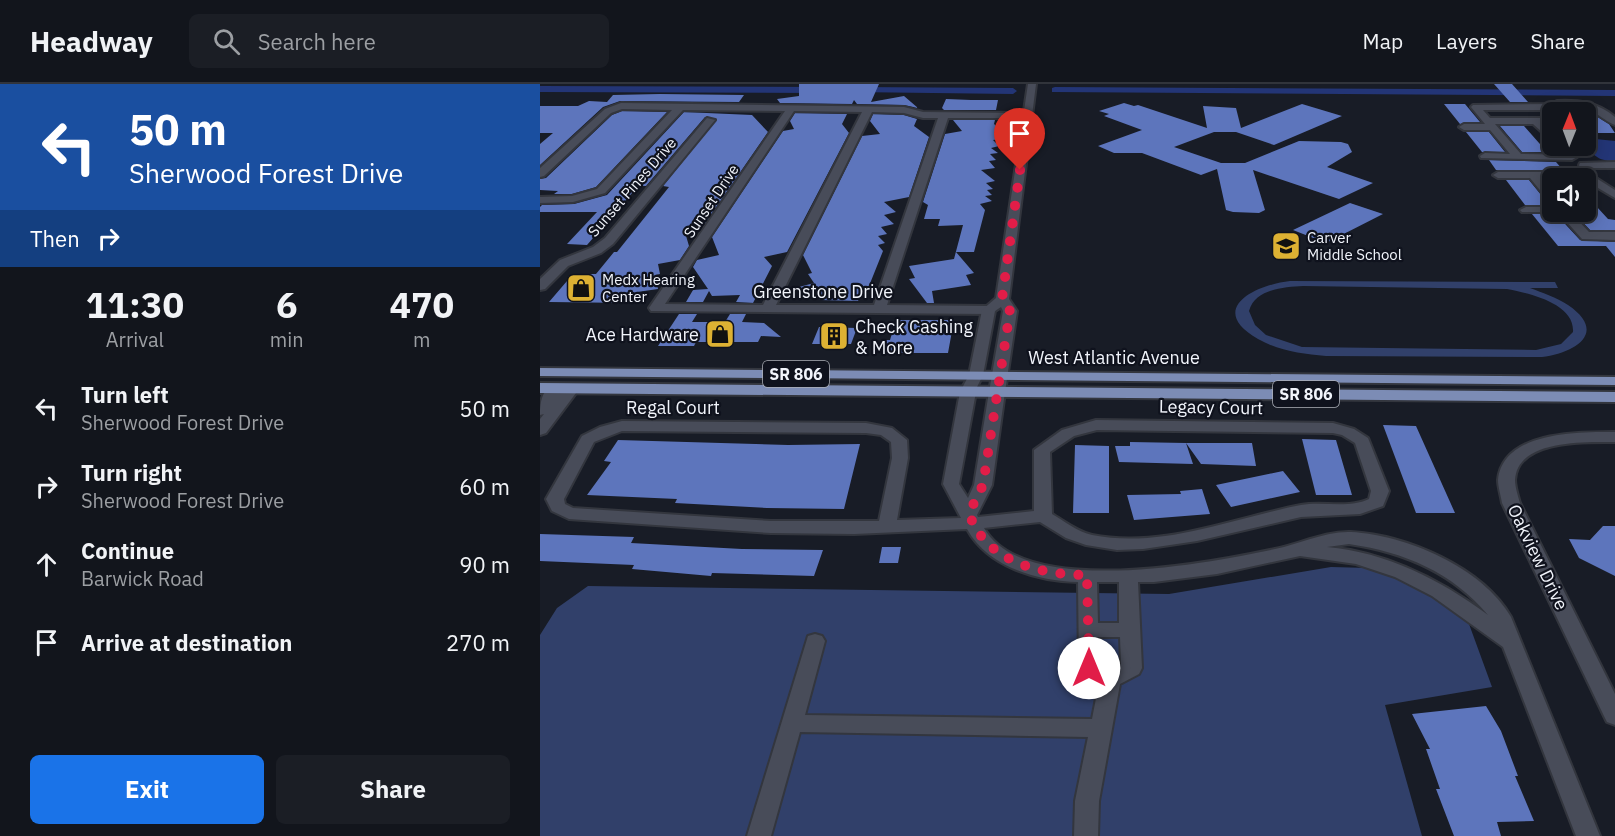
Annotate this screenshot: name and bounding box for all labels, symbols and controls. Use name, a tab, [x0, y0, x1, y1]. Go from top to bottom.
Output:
search box	[189, 14, 609, 68]
text: Headway	[30, 23, 153, 60]
icon: search	[210, 25, 243, 58]
text: Search here	[258, 27, 376, 56]
text: Map	[1363, 27, 1403, 55]
text: Layers	[1436, 27, 1498, 55]
text: Share	[1531, 27, 1585, 55]
text: 50 m	[129, 102, 227, 157]
north arrow	[1542, 102, 1596, 156]
map controls	[1542, 102, 1596, 222]
icon: left	[30, 108, 108, 186]
pin	[994, 108, 1045, 170]
icon: arrive	[1003, 117, 1036, 150]
street label: Sunset Pines Drive	[584, 133, 680, 241]
text: Sherwood Forest Drive	[129, 155, 403, 190]
street label: Sunset Drive	[679, 160, 743, 242]
button: sound	[1542, 168, 1596, 222]
icon: right	[92, 222, 125, 255]
text: Then	[30, 224, 80, 253]
place label: Carver Middle School	[1307, 228, 1402, 264]
school or university icon: Carver Middle School	[1270, 230, 1302, 262]
place label: Medx Hearing Center	[602, 270, 695, 306]
shop icon: Medx Hearing Center	[565, 272, 597, 304]
street label: Greenstone Drive	[753, 280, 893, 303]
text: 11:30	[86, 281, 184, 328]
text: 6	[276, 281, 298, 328]
text: 470	[389, 281, 454, 328]
place label: Check Cashing & More	[855, 315, 974, 359]
shop icon: Ace Hardware	[704, 318, 736, 350]
building icon: Check Cashing & More	[818, 320, 850, 352]
place label: Ace Hardware	[585, 323, 699, 346]
text: Arrival	[106, 326, 164, 353]
text: min	[270, 326, 304, 353]
text: m	[413, 326, 431, 353]
street label: West Atlantic Avenue	[1028, 346, 1200, 369]
road number: SR 806	[763, 361, 829, 387]
text: Turn left	[81, 380, 169, 409]
road number: SR 806	[1273, 381, 1339, 407]
icon: left	[30, 392, 63, 425]
text: 50 m	[459, 394, 510, 423]
street label: Legacy Court	[1159, 395, 1263, 419]
street label: Regal Court	[626, 396, 720, 419]
text: Sherwood Forest Drive	[81, 409, 284, 436]
text: Turn right	[81, 458, 182, 487]
icon: right	[30, 470, 63, 503]
text: 60 m	[459, 472, 510, 501]
text: Sherwood Forest Drive	[81, 487, 284, 514]
street label: Oakview Drive	[1503, 500, 1573, 614]
text: Continue	[81, 536, 174, 565]
icon: ahead	[30, 548, 63, 581]
text: 90 m	[459, 550, 510, 579]
text: Barwick Road	[81, 565, 204, 592]
icon: arrive	[30, 626, 63, 659]
text: Arrive at destination	[81, 628, 292, 657]
text: 270 m	[446, 628, 510, 657]
position arrow	[1057, 636, 1121, 700]
button: Exit	[30, 755, 264, 824]
button: Share	[276, 755, 510, 824]

